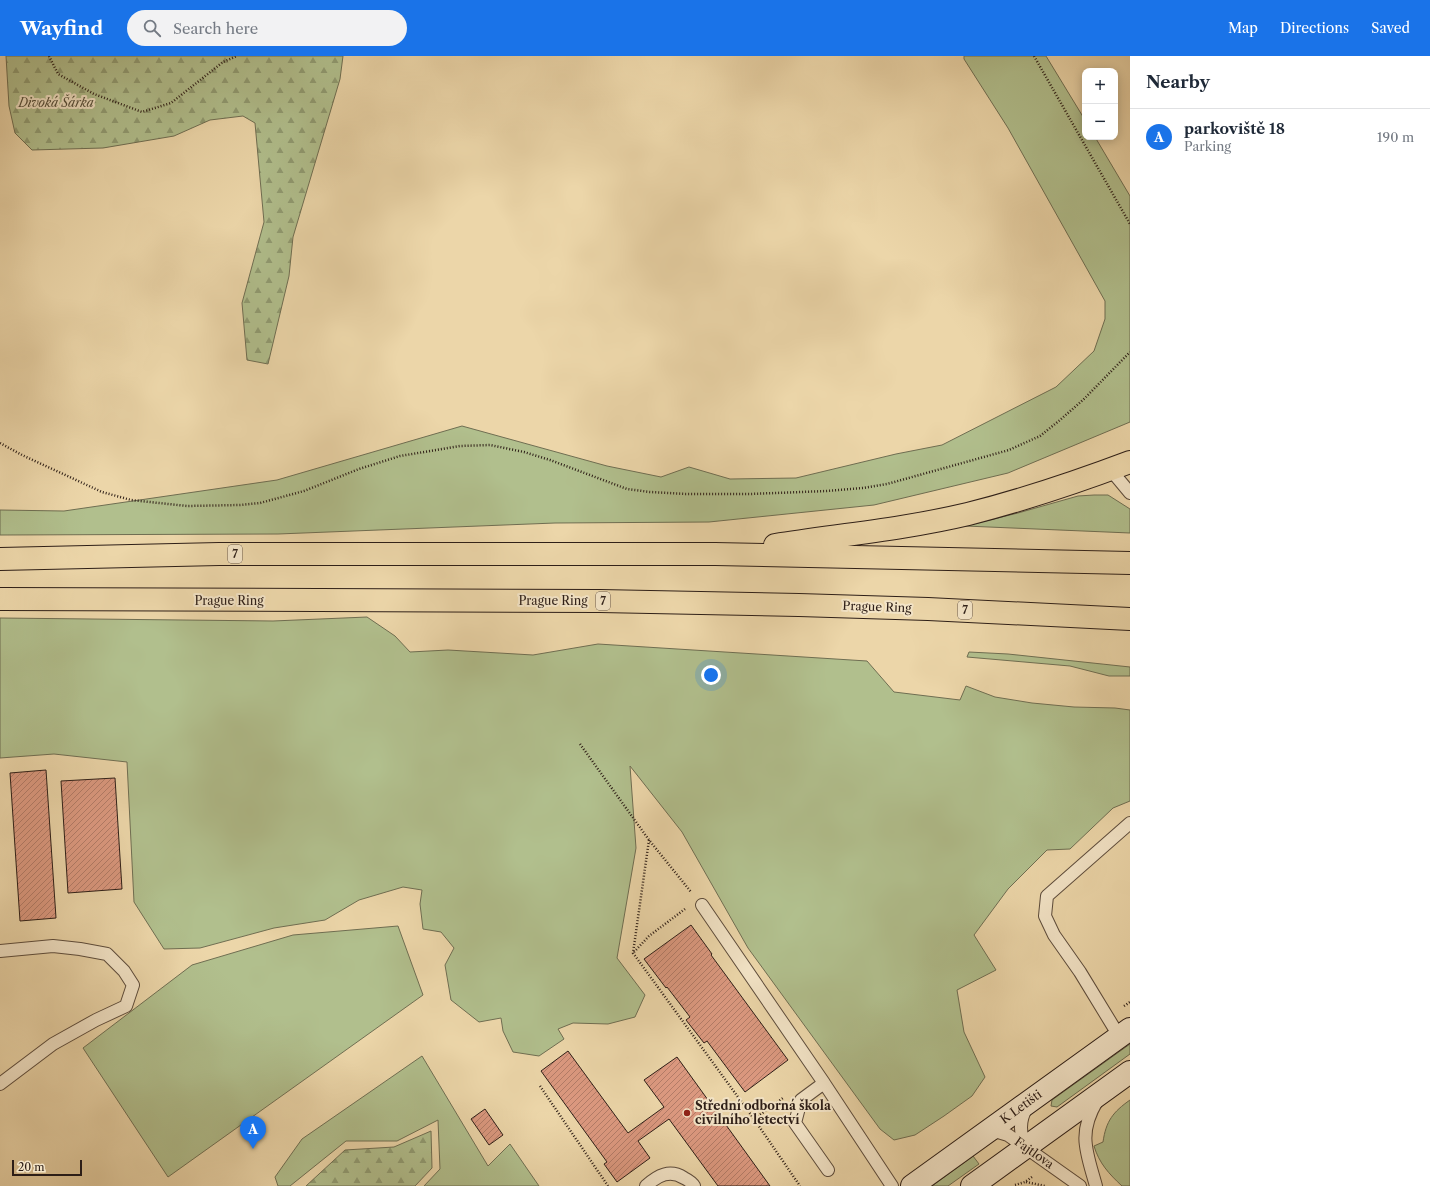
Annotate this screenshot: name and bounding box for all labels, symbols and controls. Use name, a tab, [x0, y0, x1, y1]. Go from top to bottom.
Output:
search box	[127, 10, 407, 46]
text: Wayfind	[20, 17, 103, 40]
icon: search	[141, 17, 163, 39]
text: Search here	[173, 19, 258, 38]
text: Map	[1228, 19, 1258, 37]
text: Directions	[1280, 19, 1349, 37]
text: Saved	[1371, 19, 1410, 37]
map controls	[1082, 68, 1118, 140]
button: +	[1082, 68, 1118, 104]
text: Nearby	[1146, 72, 1210, 92]
park label: Divoká Šárka	[17, 94, 94, 110]
button: −	[1082, 104, 1118, 140]
text: parkoviště 18	[1184, 119, 1285, 138]
text: A	[1154, 129, 1164, 145]
text: 190 m	[1377, 129, 1414, 145]
text: Parking	[1184, 138, 1231, 154]
road number: 7	[228, 545, 242, 563]
road number: 7	[596, 592, 610, 610]
street label: Prague Ring	[194, 593, 264, 608]
street label: Prague Ring	[518, 593, 588, 608]
street label: Prague Ring	[842, 598, 913, 615]
road number: 7	[958, 601, 972, 619]
your location	[701, 665, 721, 685]
street label: K Letišti	[997, 1086, 1045, 1127]
place label: Střední odborná škola civilního letectví	[695, 1098, 832, 1127]
marker: Střední odborná škola civilního letectví	[682, 1108, 692, 1118]
pin: A	[240, 1116, 266, 1149]
street label: Fajtlova	[1012, 1134, 1057, 1172]
scale bar	[12, 1158, 82, 1177]
text: 20 m	[18, 1160, 44, 1174]

